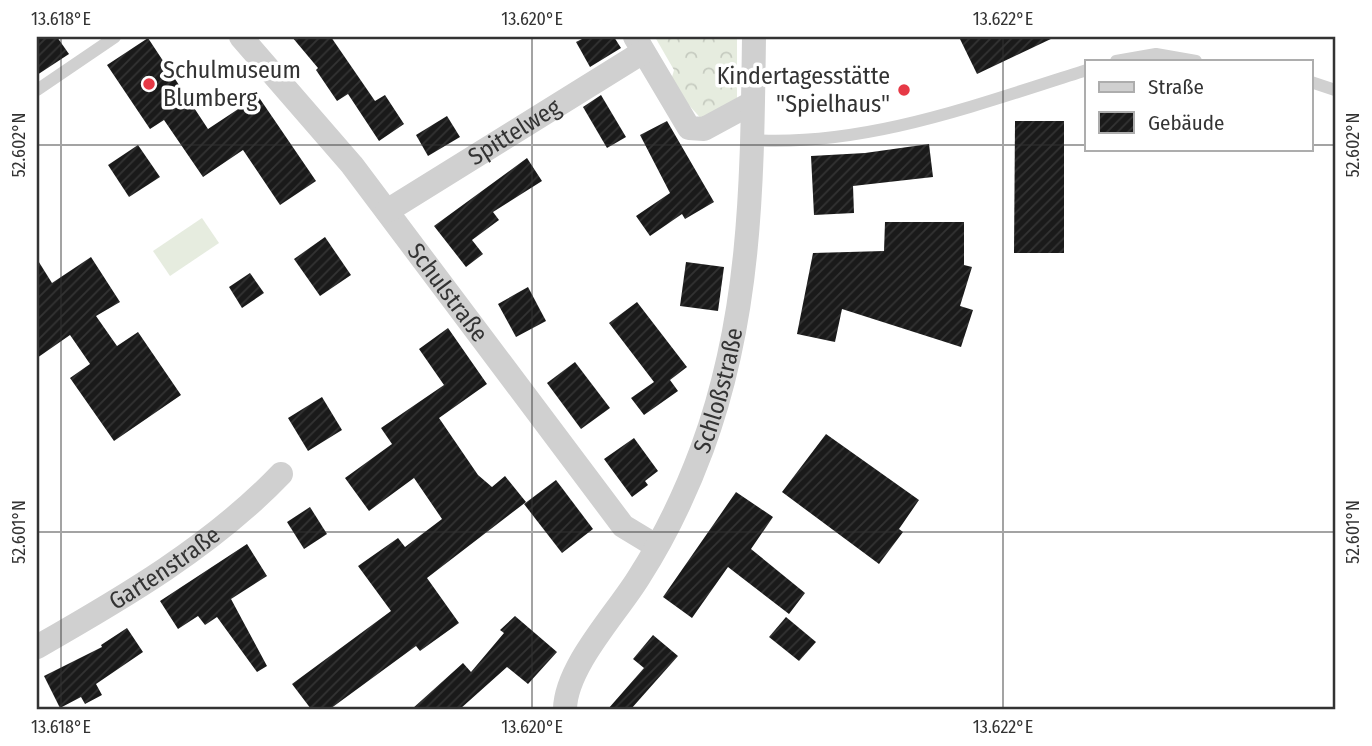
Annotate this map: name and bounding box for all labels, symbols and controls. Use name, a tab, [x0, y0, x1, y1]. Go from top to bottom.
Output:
text: 13.618°E	[31, 8, 91, 30]
text: 13.620°E	[501, 8, 563, 30]
text: 13.622°E	[973, 8, 1033, 30]
place label: Schulmuseum Blumberg	[163, 56, 301, 112]
legend	[1085, 60, 1312, 150]
place label: Kindertagesstätte "Spielhaus"	[717, 62, 890, 118]
text: Straße	[1148, 74, 1204, 100]
marker: Schulmuseum Blumberg	[141, 76, 157, 92]
marker: Kindertagesstätte "Spielhaus"	[896, 82, 912, 98]
street label: Spittelweg	[463, 92, 566, 171]
text: Gebäude	[1148, 110, 1224, 136]
text: 52.602°N	[8, 112, 30, 178]
text: 52.602°N	[1342, 112, 1364, 178]
street label: Schulstraße	[402, 238, 494, 347]
street label: Schloßstraße	[688, 326, 748, 457]
text: 52.601°N	[8, 500, 30, 564]
text: 52.601°N	[1342, 500, 1364, 564]
street label: Gartenstraße	[104, 521, 226, 616]
text: 13.618°E	[31, 716, 91, 738]
text: 13.620°E	[501, 716, 563, 738]
text: 13.622°E	[973, 716, 1033, 738]

